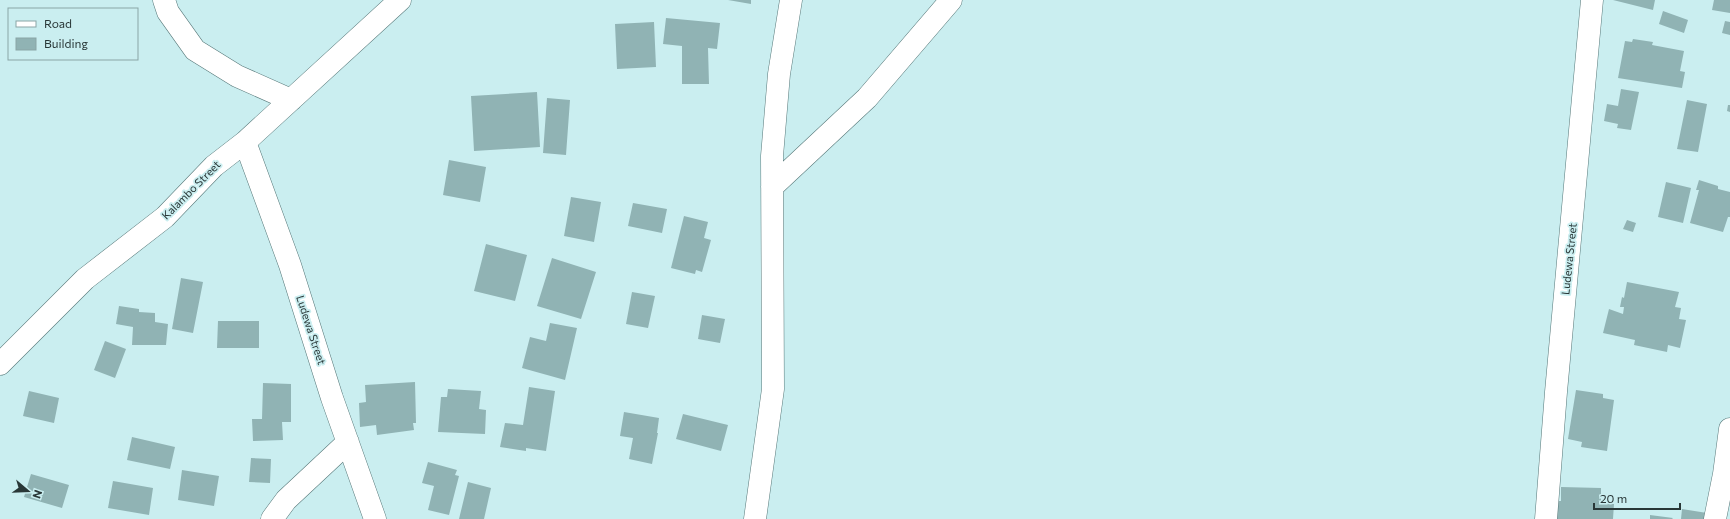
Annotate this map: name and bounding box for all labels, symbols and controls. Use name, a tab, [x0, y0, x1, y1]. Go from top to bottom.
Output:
legend	[8, 8, 138, 60]
text: Road	[44, 16, 72, 30]
text: Building	[44, 36, 88, 50]
street label: Kalambo Street	[159, 157, 223, 222]
street label: Ludewa Street	[1558, 222, 1579, 295]
street label: Ludewa Street	[294, 294, 329, 367]
north arrow	[8, 471, 48, 511]
scale bar	[1594, 485, 1680, 511]
text: N	[30, 488, 45, 500]
text: 20 m	[1600, 491, 1627, 505]

